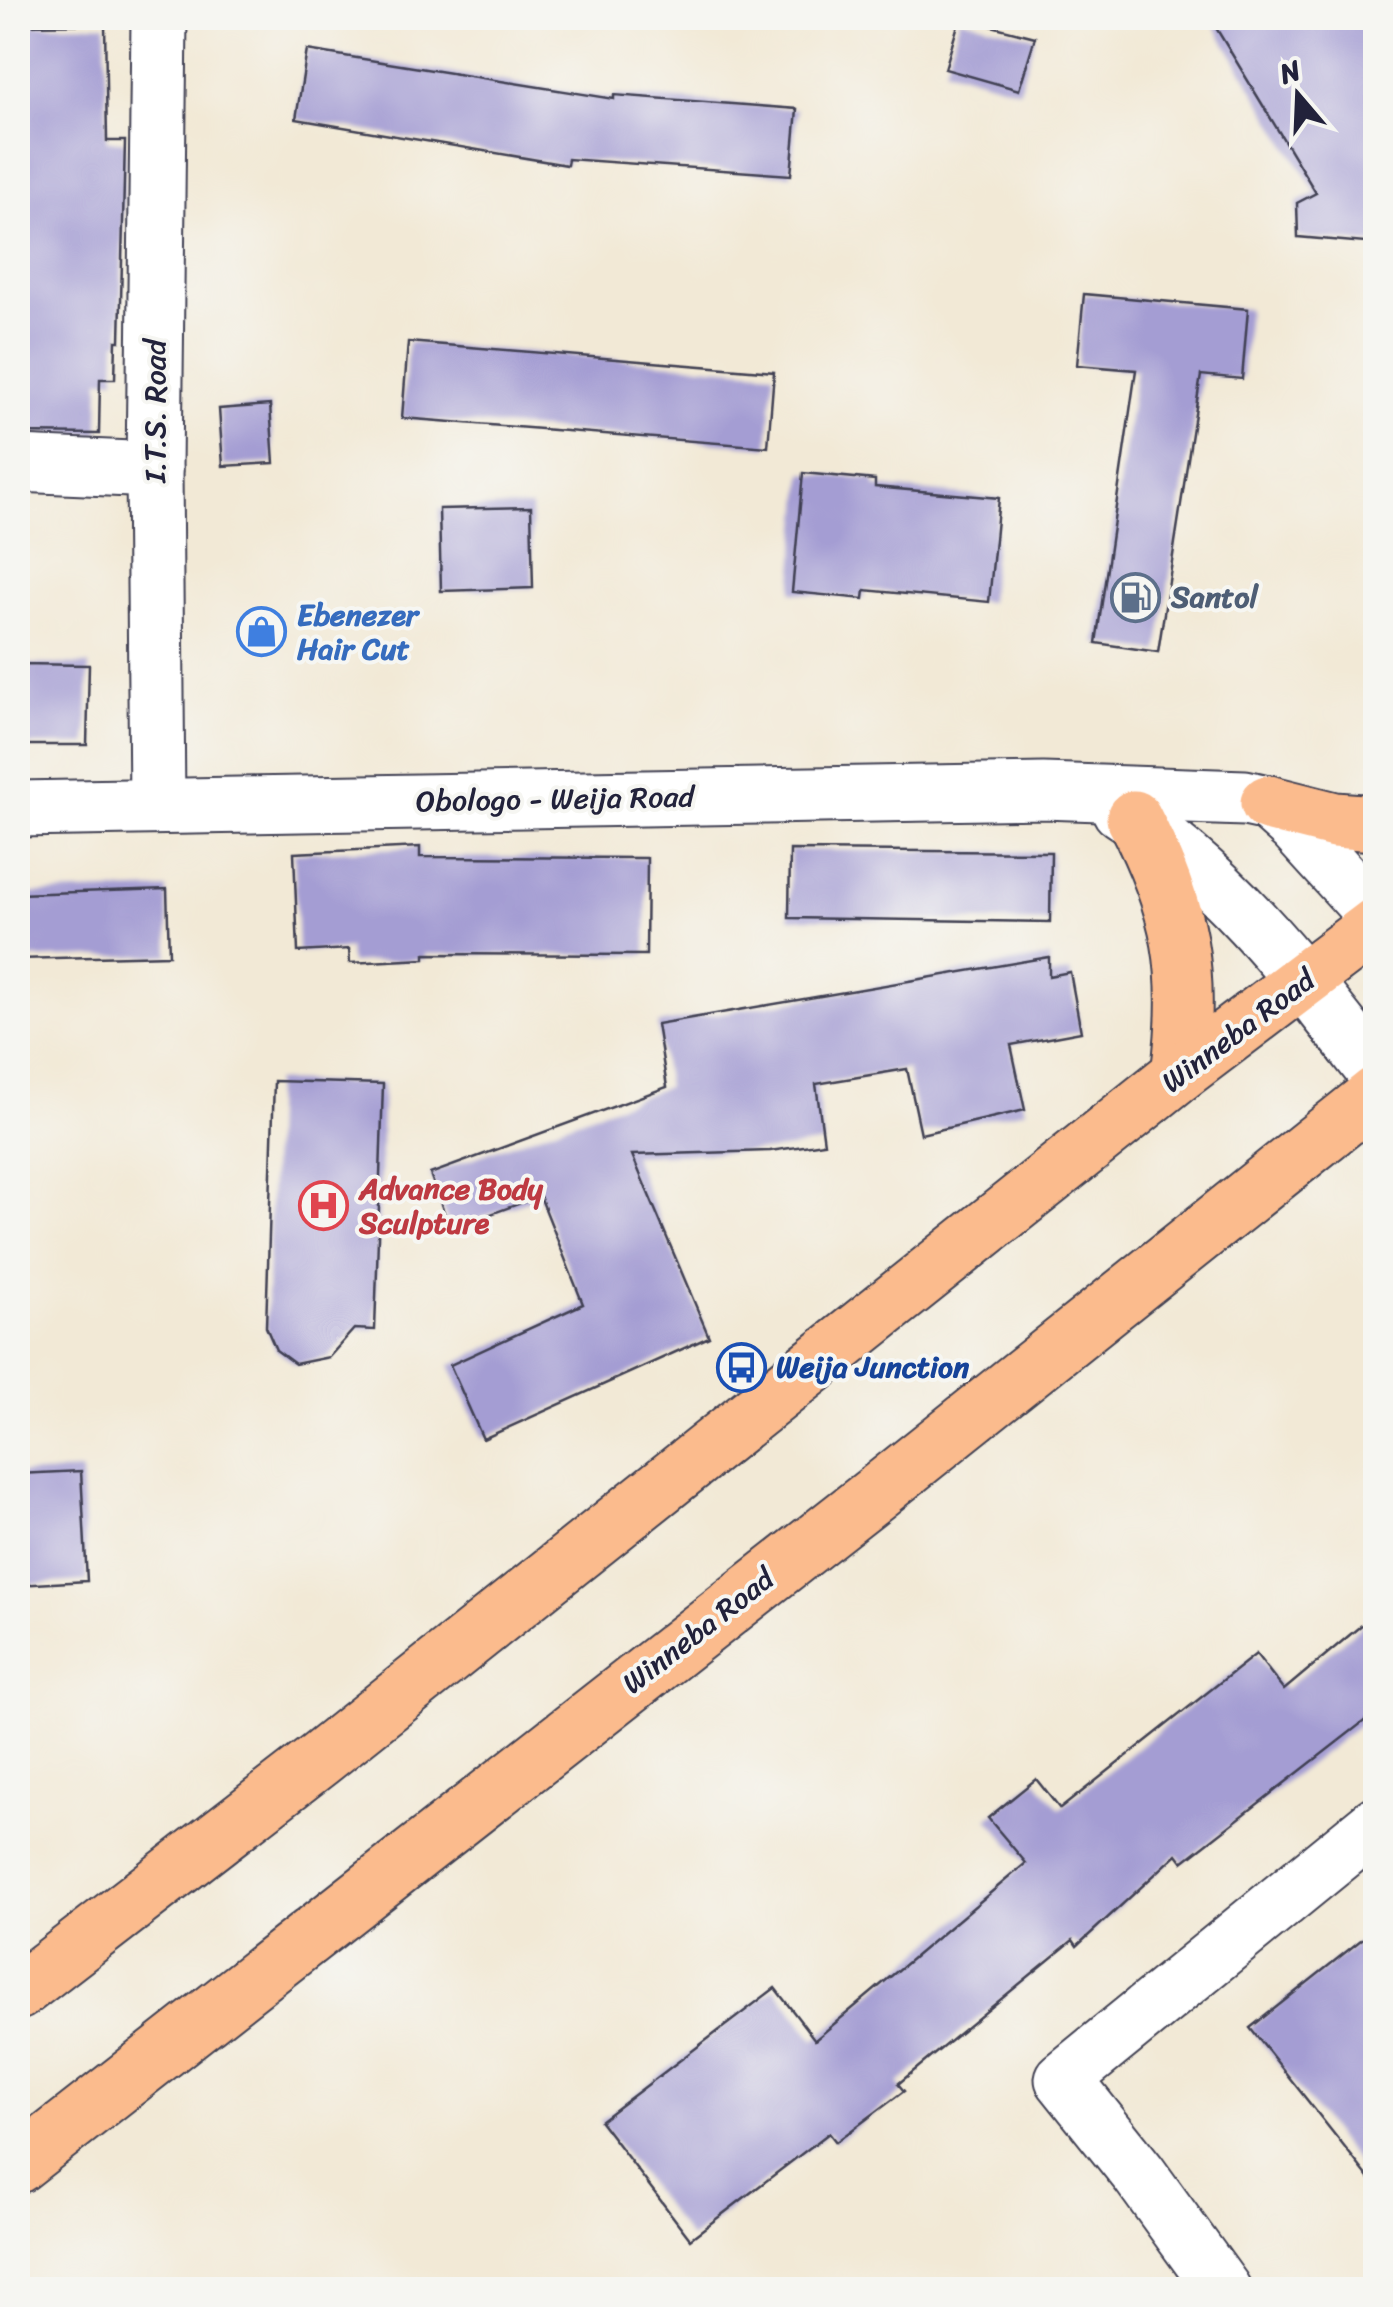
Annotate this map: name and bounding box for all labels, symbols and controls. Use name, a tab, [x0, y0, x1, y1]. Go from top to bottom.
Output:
north arrow	[1248, 45, 1348, 145]
text: N	[1272, 45, 1308, 98]
street label: I.T.S. Road	[128, 337, 182, 484]
place label: Santol	[1170, 570, 1259, 624]
fuel station icon: Santol	[1110, 571, 1162, 623]
place label: Ebenezer Hair Cut	[297, 588, 421, 676]
shop icon: Ebenezer Hair Cut	[236, 606, 288, 658]
street label: Obologo - Weija Road	[415, 770, 697, 828]
street label: Winneba Road	[1149, 953, 1329, 1107]
place label: Advance Body Sculpture	[357, 1162, 544, 1250]
hospital icon: Advance Body Sculpture	[298, 1180, 350, 1232]
place label: Weija Junction	[776, 1340, 970, 1394]
bus stop icon: Weija Junction	[715, 1341, 767, 1393]
street label: Winneba Road	[610, 1552, 788, 1708]

